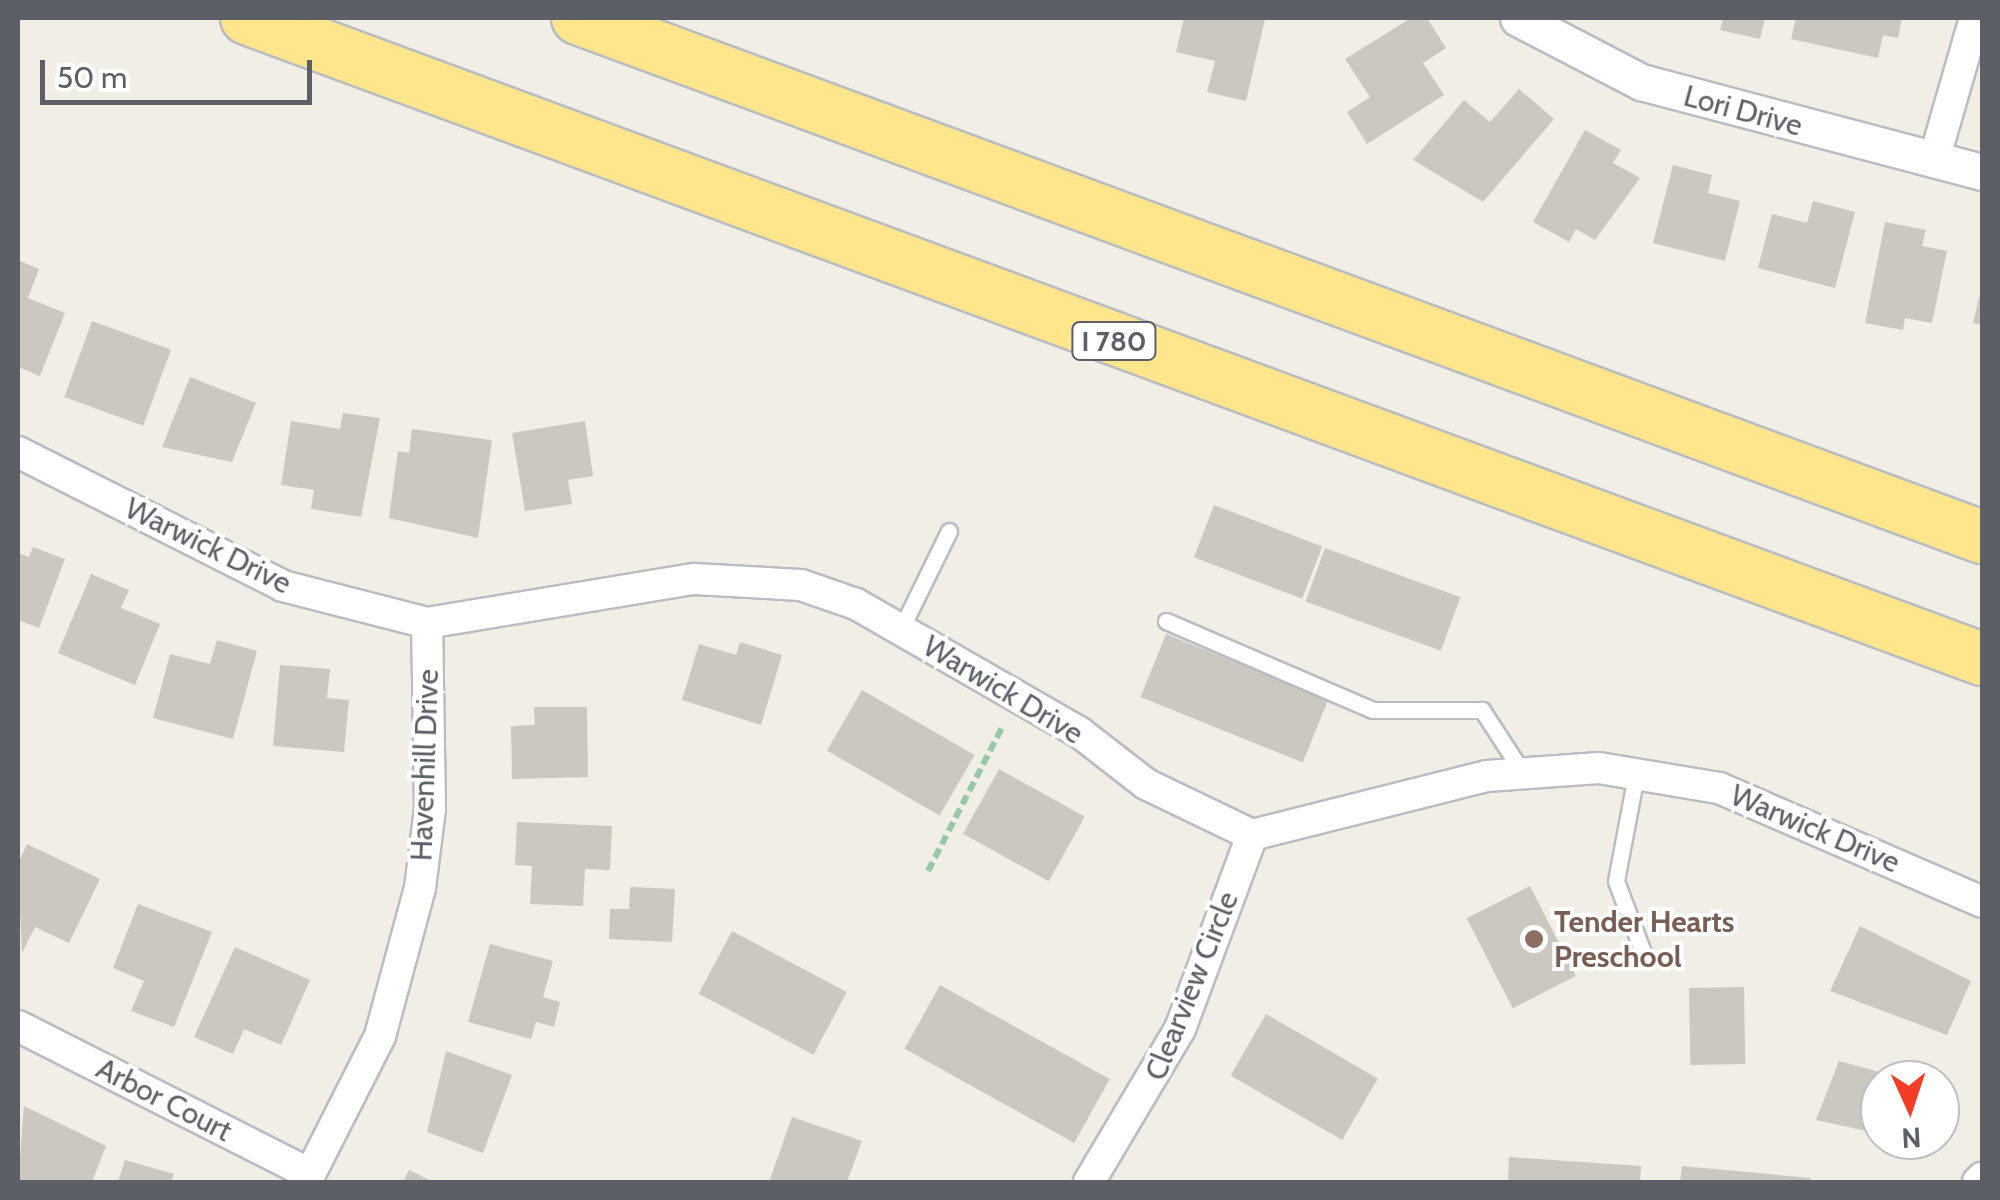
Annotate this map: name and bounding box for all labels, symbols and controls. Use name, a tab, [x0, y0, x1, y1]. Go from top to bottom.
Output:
scale bar	[45, 40, 318, 102]
text: 50 m	[57, 59, 127, 96]
street label: Lori Drive	[1680, 78, 1806, 144]
road number: I 780	[1069, 318, 1159, 364]
street label: Warwick Drive	[119, 490, 297, 602]
street label: Warwick Drive	[916, 628, 1090, 752]
street label: Havenhill Drive	[404, 668, 446, 862]
street label: Warwick Drive	[1725, 777, 1905, 881]
street label: Clearview Circle	[1138, 886, 1246, 1086]
place label: Tender Hearts Preschool	[1554, 904, 1734, 974]
marker: Tender Hearts Preschool	[1523, 928, 1545, 950]
street label: Arbor Court	[90, 1051, 238, 1149]
north arrow	[1860, 1060, 1960, 1160]
text: N	[1901, 1120, 1922, 1155]

